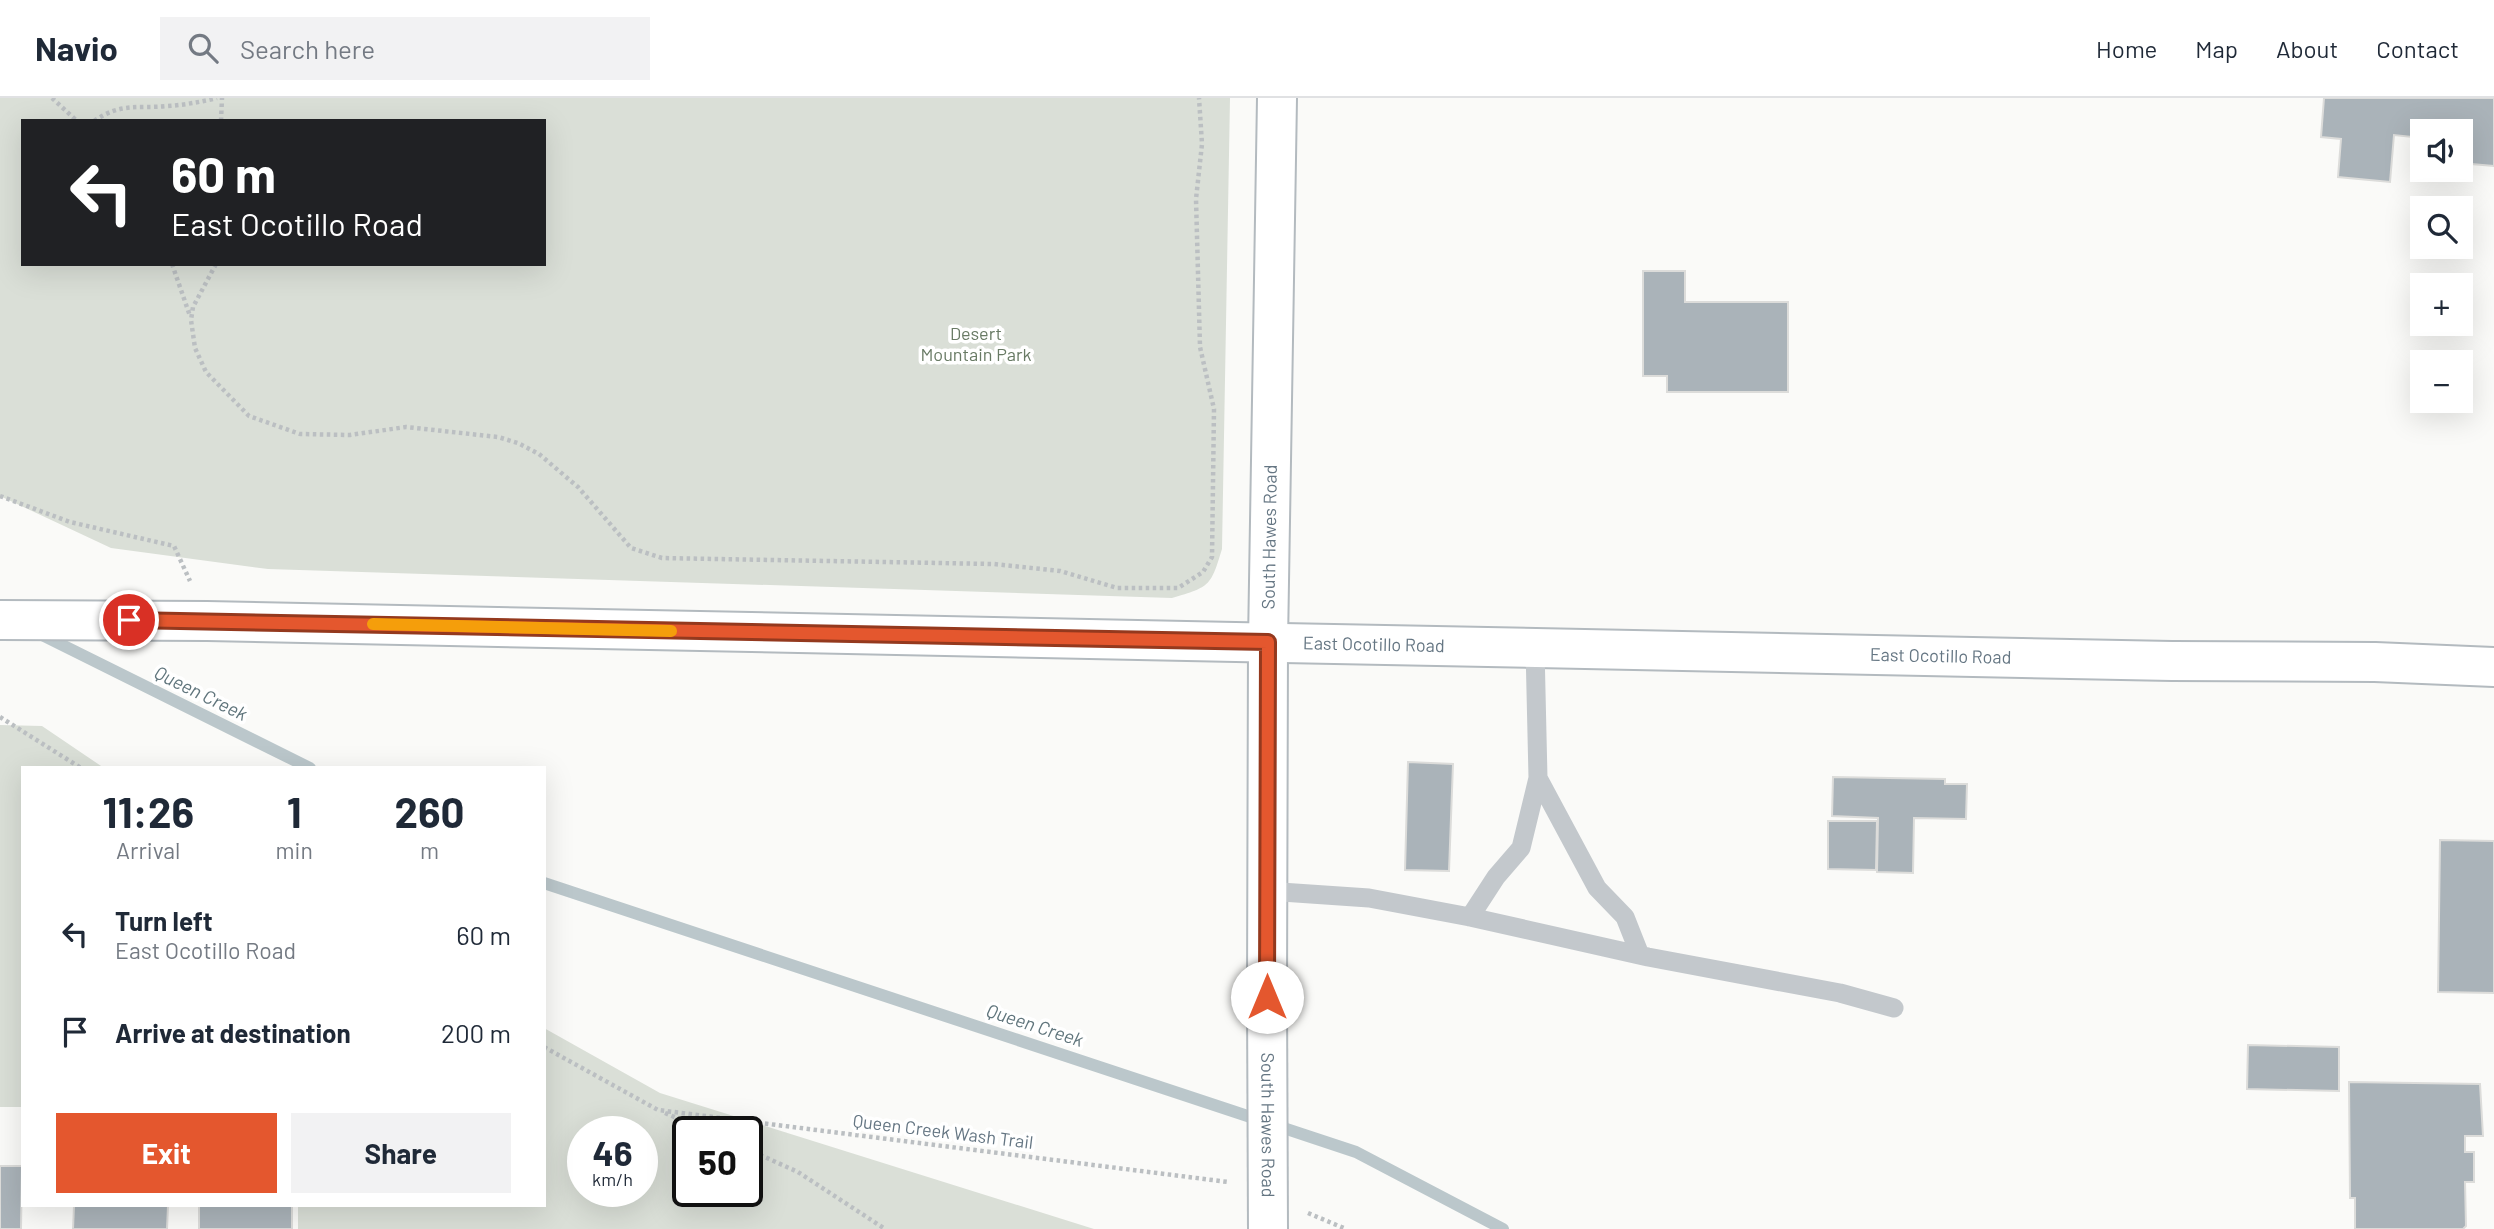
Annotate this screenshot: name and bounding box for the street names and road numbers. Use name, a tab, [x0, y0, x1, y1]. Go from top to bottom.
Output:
street label: South Hawes Road	[1257, 464, 1281, 610]
street label: East Ocotillo Road	[1303, 631, 1445, 656]
street label: East Ocotillo Road	[1870, 643, 2012, 668]
street label: South Hawes Road	[1257, 1052, 1280, 1198]
street label: Queen Creek Wash Trail	[852, 1109, 1035, 1153]

